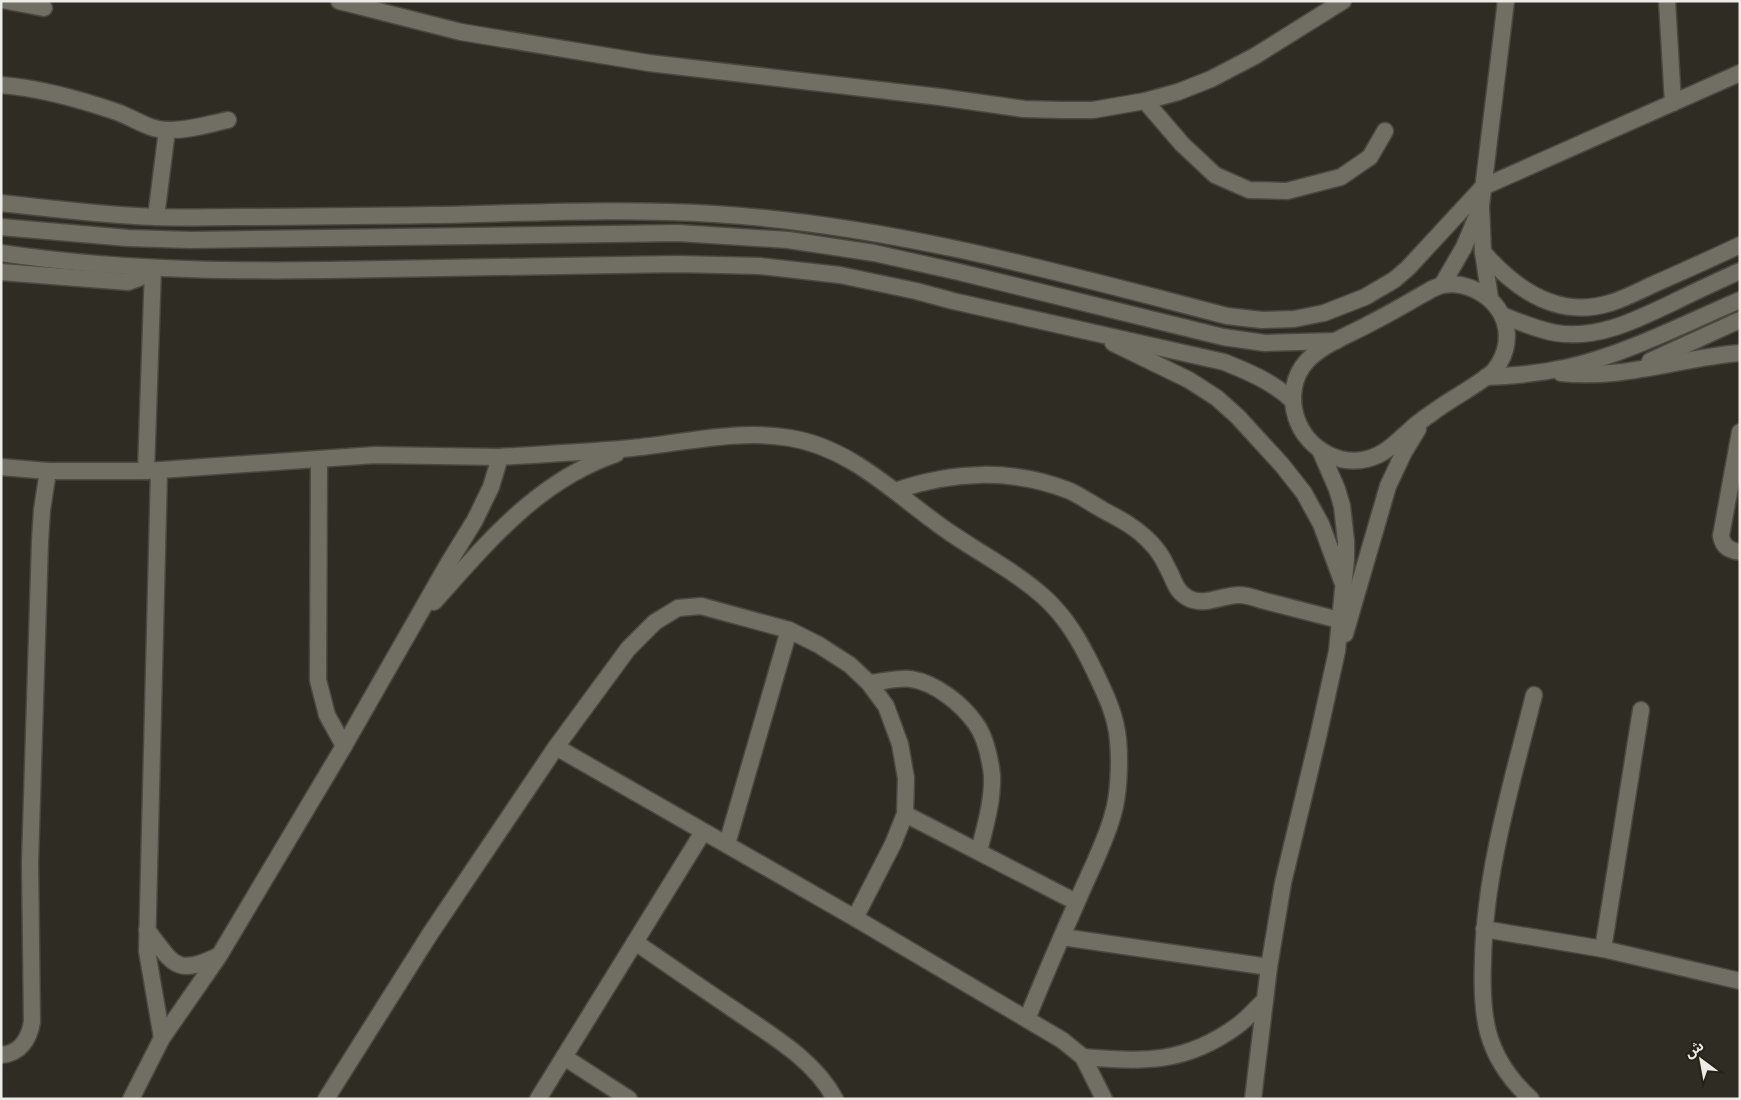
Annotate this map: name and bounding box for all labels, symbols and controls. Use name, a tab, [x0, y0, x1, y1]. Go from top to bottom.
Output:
north arrow	[1676, 1035, 1726, 1085]
text: ش	[1682, 1037, 1706, 1061]

